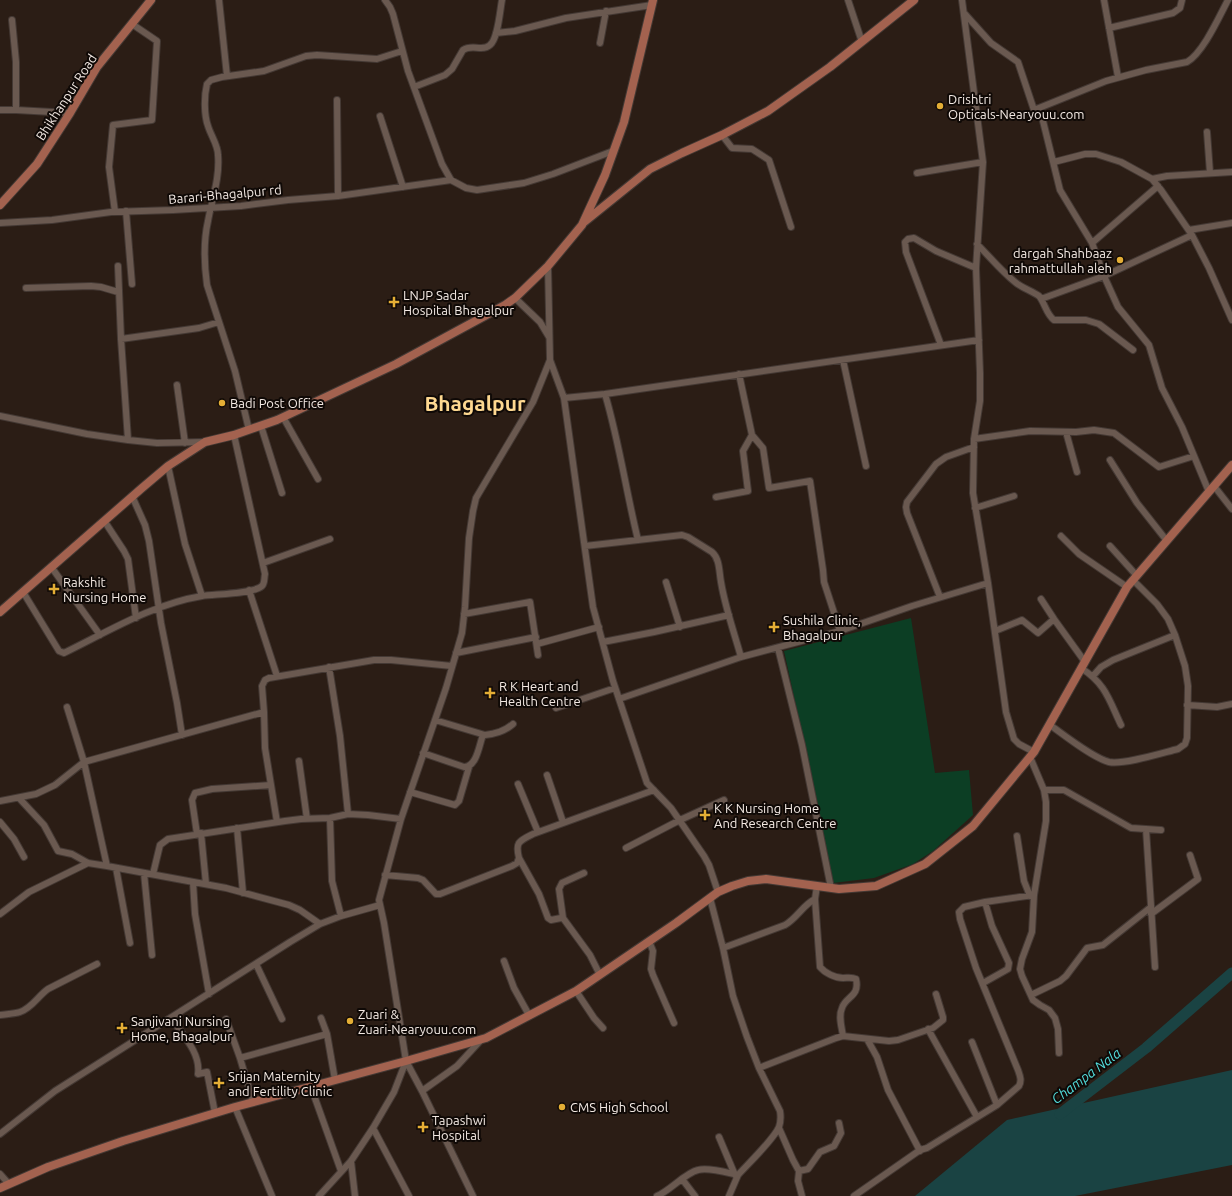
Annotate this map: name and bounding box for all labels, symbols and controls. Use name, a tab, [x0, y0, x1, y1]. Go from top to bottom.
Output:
street label: Bhikhanpur Road	[33, 51, 99, 143]
place label: Drishtri Opticals-Nearyouu.com	[948, 92, 1085, 121]
marker: Drishtri Opticals-Nearyouu.com	[935, 101, 945, 111]
street label: Barari-Bhagalpur rd	[168, 182, 282, 206]
place label: dargah Shahbaaz rahmattullah aleh	[1009, 246, 1112, 275]
marker: dargah Shahbaaz rahmattullah aleh	[1115, 255, 1125, 265]
place label: LNJP Sadar Hospital Bhagalpur	[403, 288, 514, 317]
marker: LNJP Sadar Hospital Bhagalpur	[388, 296, 400, 308]
district label: Bhagalpur	[424, 391, 526, 415]
place label: Badi Post Office	[230, 396, 324, 410]
marker: Badi Post Office	[217, 398, 227, 408]
place label: Rakshit Nursing Home	[63, 575, 146, 604]
marker: Rakshit Nursing Home	[48, 583, 60, 595]
place label: Sushila Clinic, Bhagalpur	[783, 613, 861, 642]
marker: Sushila Clinic, Bhagalpur	[768, 621, 780, 633]
place label: R K Heart and Health Centre	[499, 679, 581, 708]
marker: R K Heart and Health Centre	[484, 687, 496, 699]
place label: K K Nursing Home And Research Centre	[714, 801, 836, 830]
marker: K K Nursing Home And Research Centre	[699, 809, 711, 821]
place label: Zuari & Zuari-Nearyouu.com	[358, 1007, 476, 1036]
place label: Sanjivani Nursing Home, Bhagalpur	[131, 1014, 232, 1044]
marker: Zuari & Zuari-Nearyouu.com	[345, 1016, 355, 1026]
marker: Sanjivani Nursing Home, Bhagalpur	[116, 1022, 128, 1034]
water label: Champa Nala	[1048, 1044, 1124, 1107]
place label: Srijan Maternity and Fertility Clinic	[228, 1069, 332, 1098]
marker: Srijan Maternity and Fertility Clinic	[213, 1077, 225, 1089]
place label: CMS High School	[570, 1100, 669, 1114]
marker: CMS High School	[557, 1102, 567, 1112]
place label: Tapashwi Hospital	[432, 1113, 486, 1142]
marker: Tapashwi Hospital	[417, 1121, 429, 1133]

